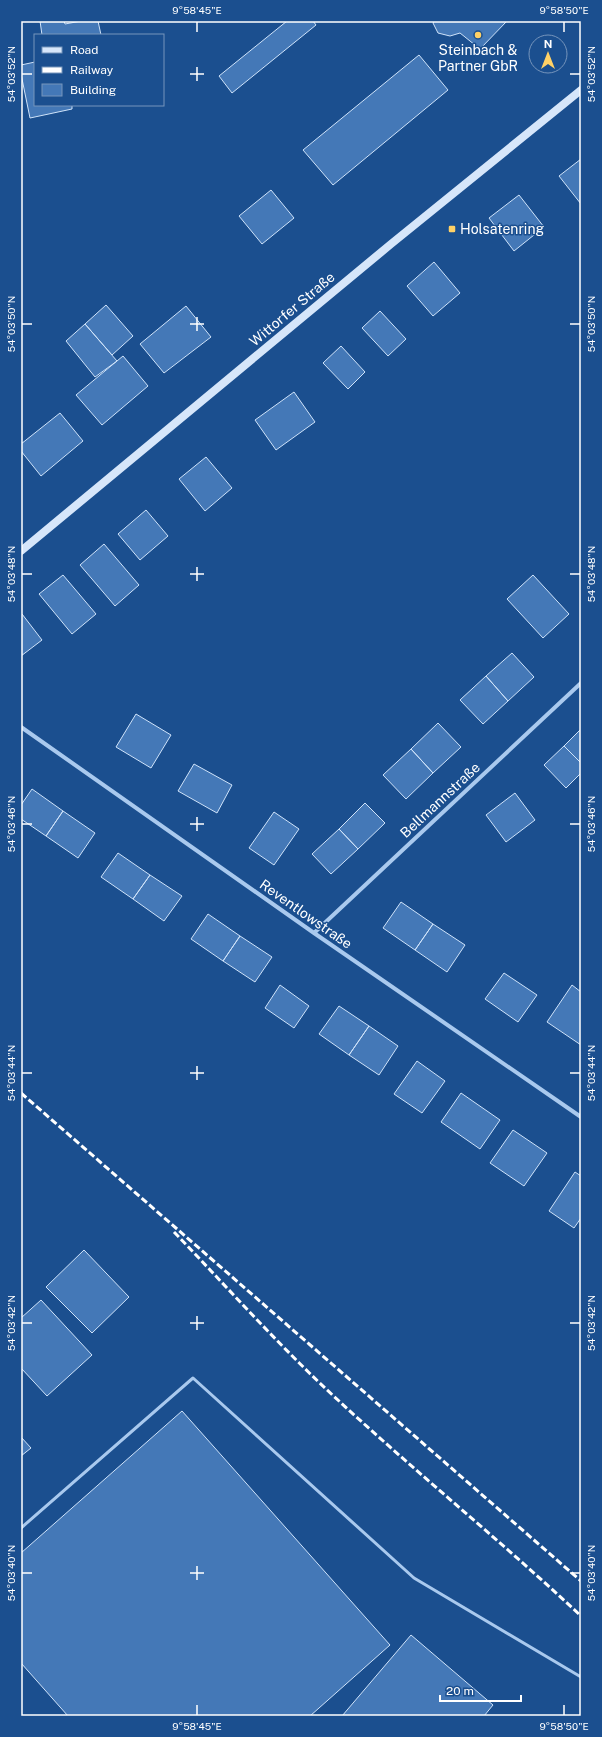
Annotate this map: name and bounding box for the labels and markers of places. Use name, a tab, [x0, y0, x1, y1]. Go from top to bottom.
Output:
marker: Steinbach & Partner GbR	[473, 30, 483, 40]
place label: Steinbach & Partner GbR	[438, 42, 518, 74]
place label: Holsatenring	[460, 221, 545, 237]
marker: Holsatenring	[447, 224, 457, 234]

